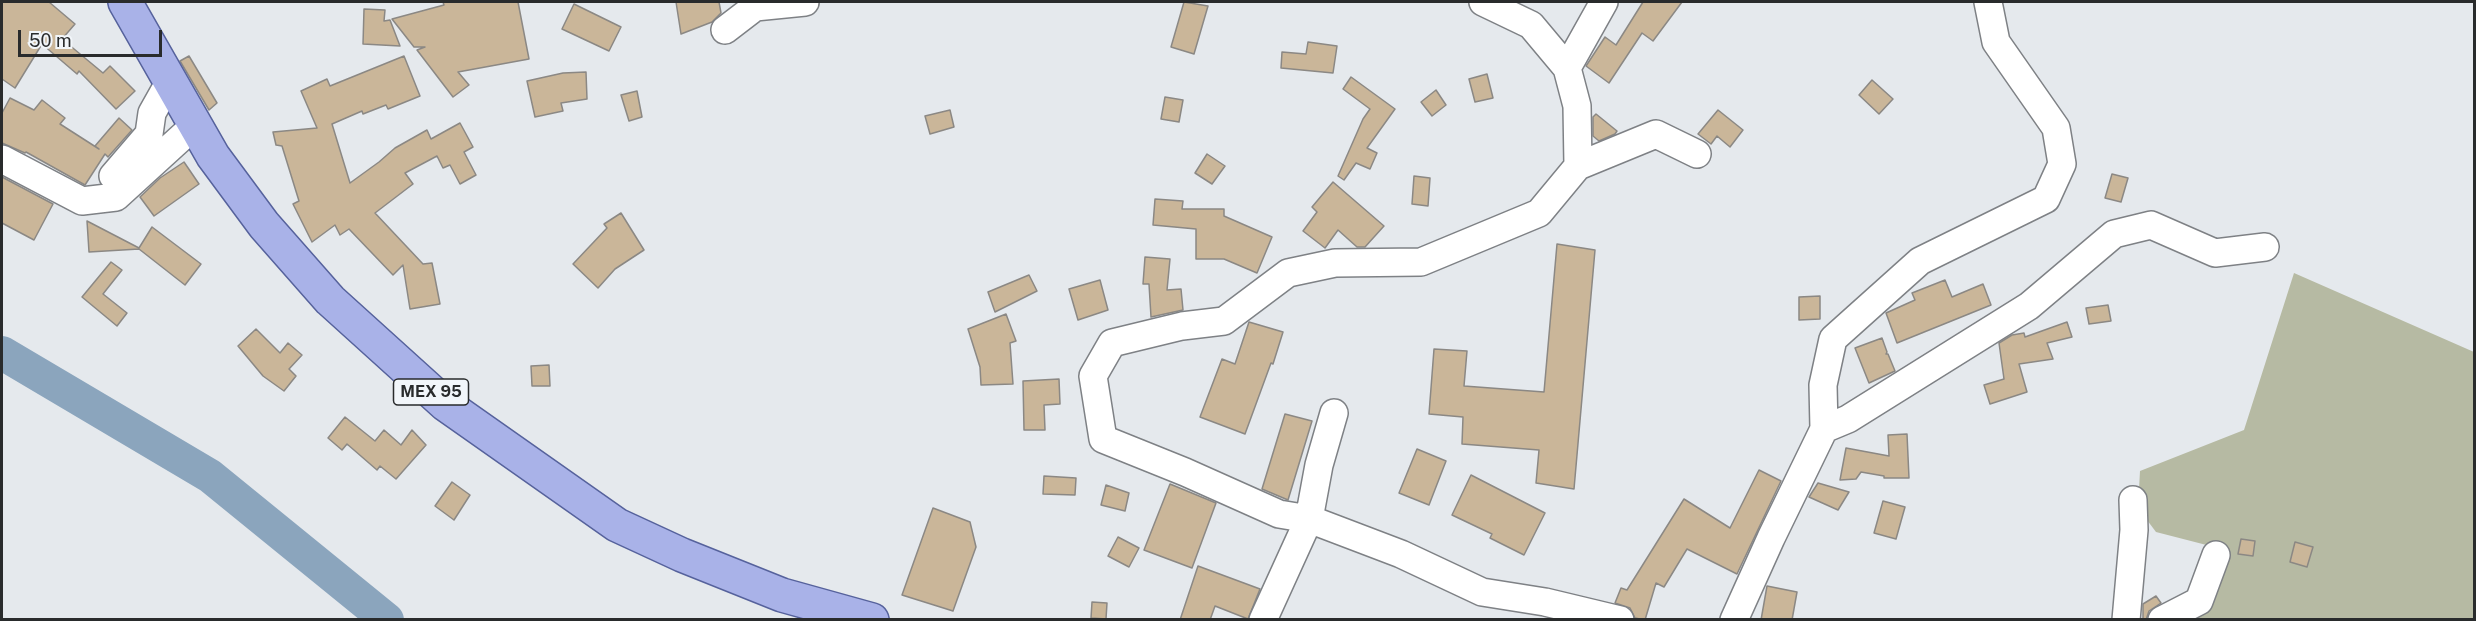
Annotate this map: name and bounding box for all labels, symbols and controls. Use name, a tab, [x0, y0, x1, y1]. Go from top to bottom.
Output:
scale bar	[21, 18, 165, 56]
text: 50 m	[29, 30, 72, 51]
road number: MEX 95	[394, 379, 468, 405]

